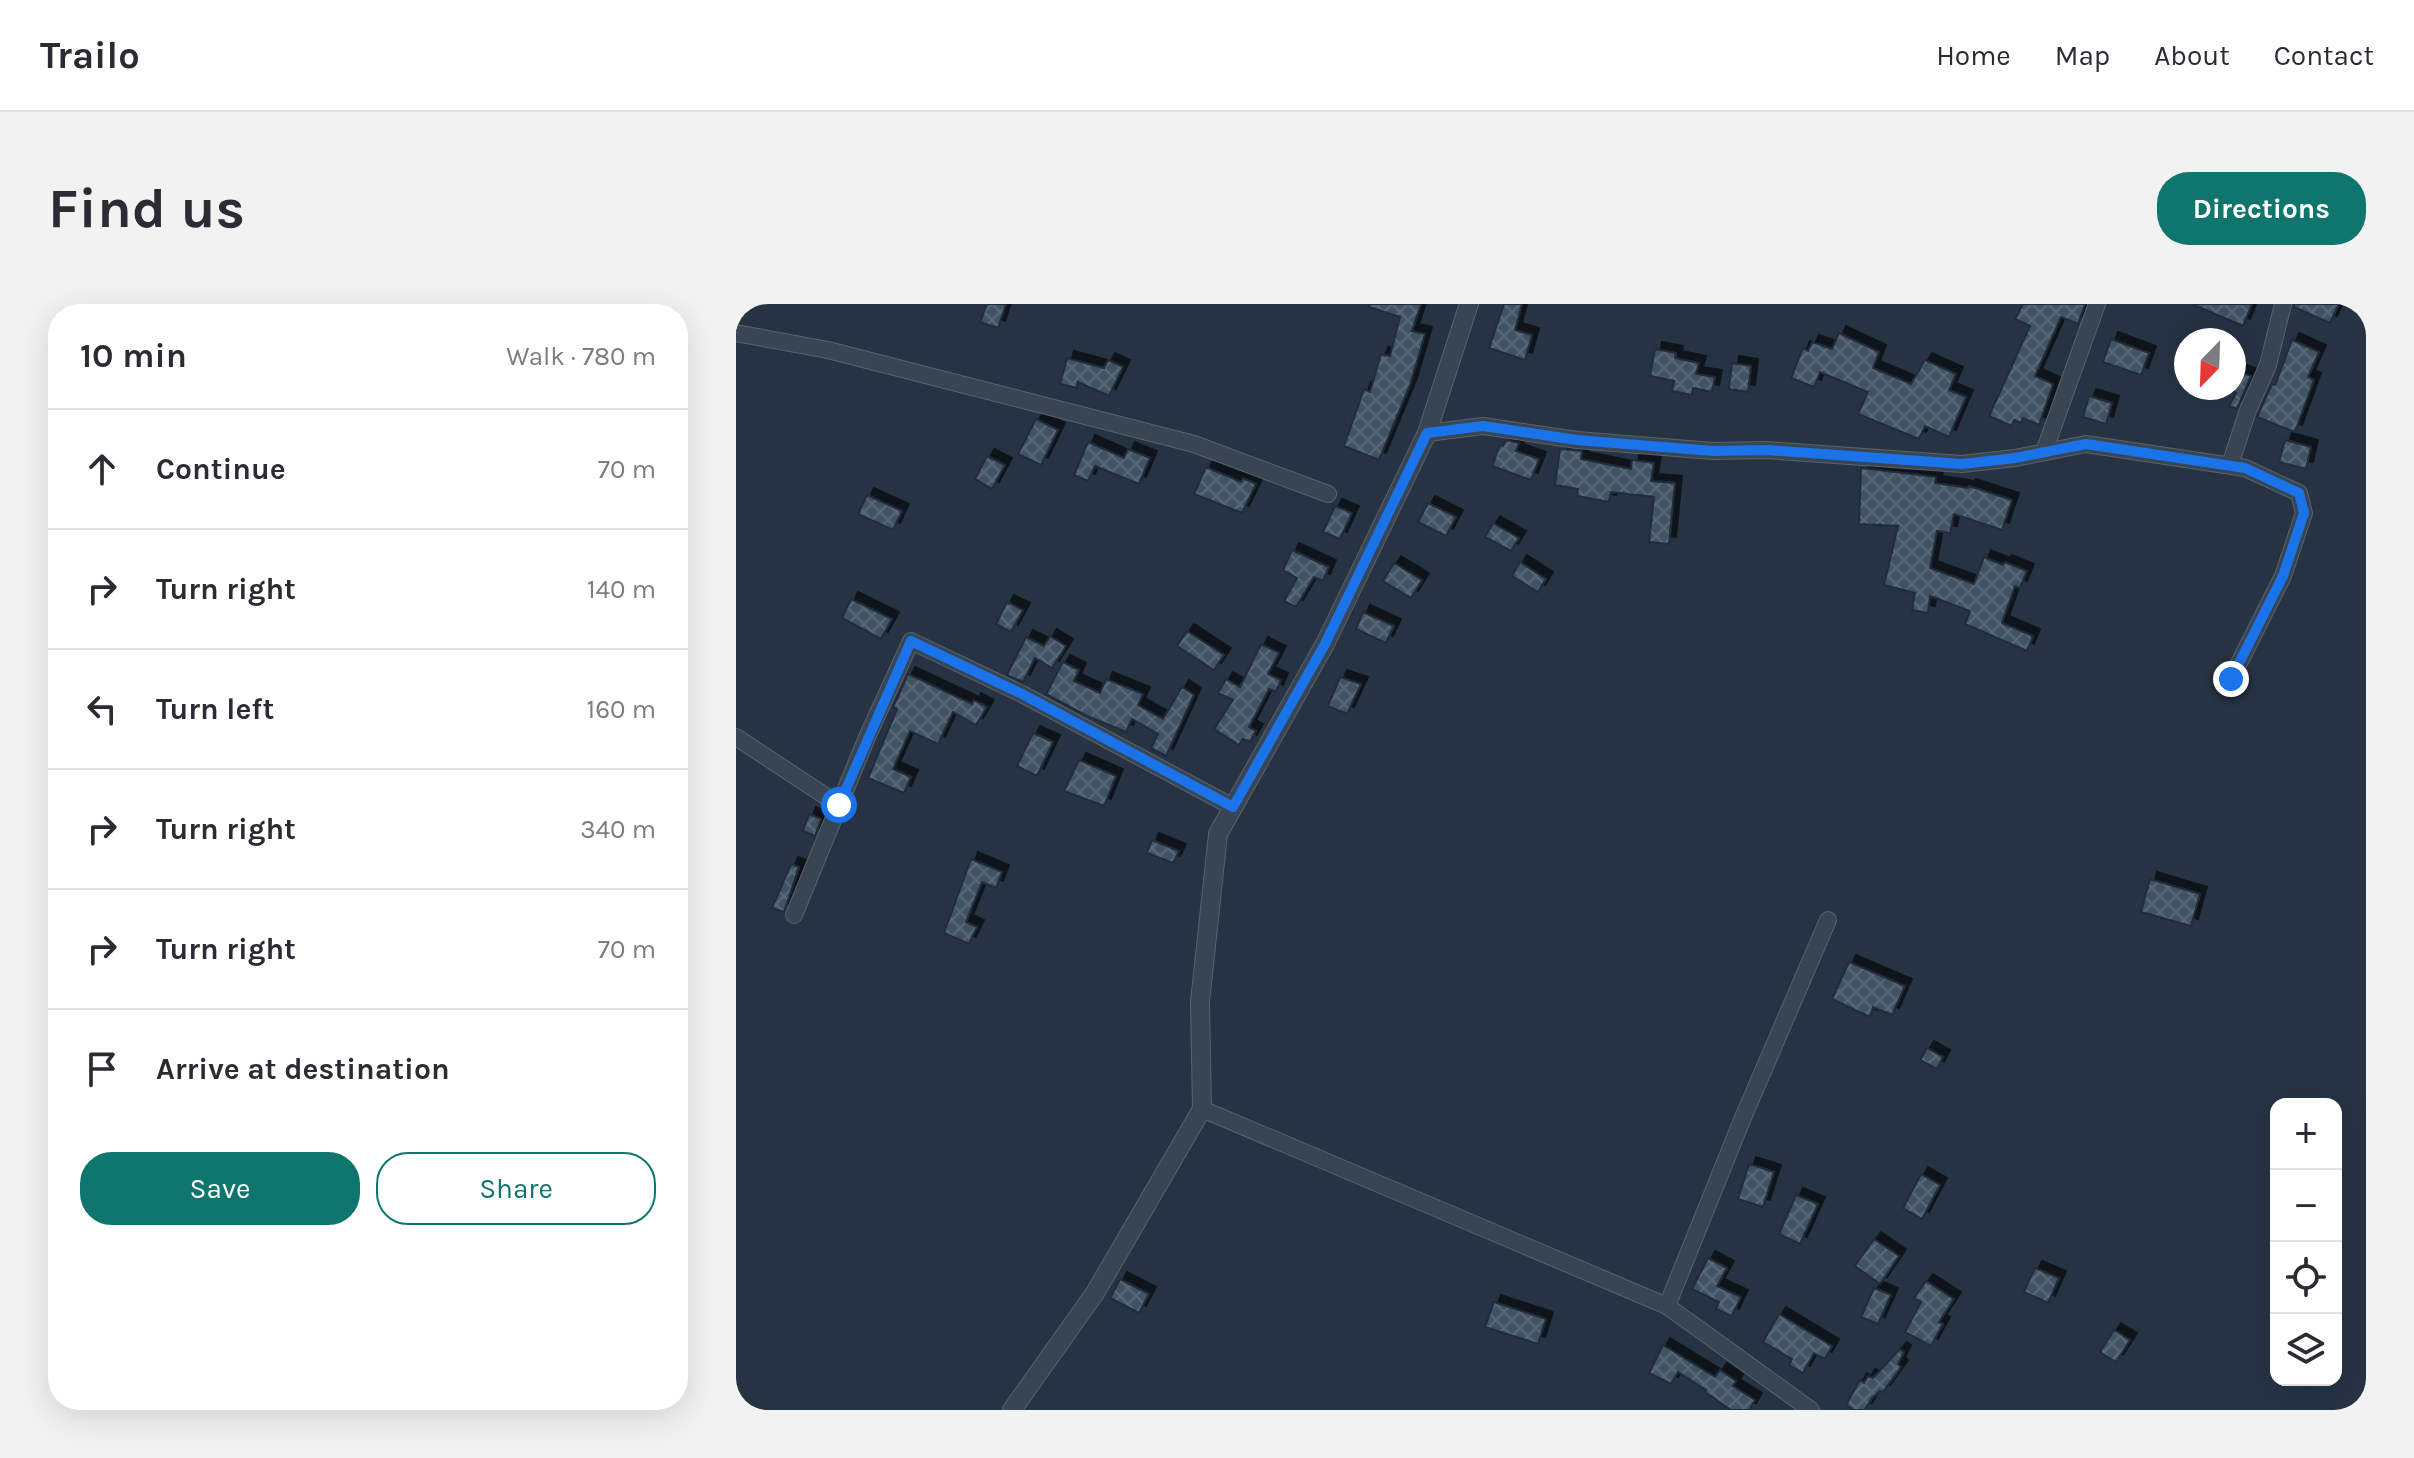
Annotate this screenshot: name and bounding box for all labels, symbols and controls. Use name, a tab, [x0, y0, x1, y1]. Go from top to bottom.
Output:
text: Trailo	[40, 33, 140, 78]
text: Home	[1936, 39, 2011, 72]
text: Map	[2055, 39, 2110, 72]
text: About	[2154, 39, 2230, 72]
text: Contact	[2274, 39, 2374, 72]
button: Directions	[2157, 172, 2366, 245]
text: Find us	[48, 176, 245, 241]
north arrow	[2174, 328, 2246, 400]
text: 10 min	[80, 336, 187, 376]
text: Walk · 780 m	[506, 341, 656, 372]
icon: ahead	[80, 447, 124, 491]
text: Continue	[156, 451, 286, 487]
text: 70 m	[598, 454, 656, 485]
icon: right	[80, 567, 124, 611]
text: Turn right	[156, 571, 296, 607]
text: 140 m	[587, 574, 656, 605]
route end	[2213, 661, 2249, 697]
icon: left	[80, 687, 124, 731]
text: Turn left	[156, 691, 274, 727]
text: 160 m	[587, 694, 656, 725]
route start	[821, 787, 857, 823]
icon: right	[80, 807, 124, 851]
text: Turn right	[156, 811, 296, 847]
text: 340 m	[580, 814, 656, 845]
icon: right	[80, 927, 124, 971]
text: Turn right	[156, 931, 296, 967]
text: 70 m	[598, 934, 656, 965]
icon: arrive	[80, 1047, 124, 1091]
text: Arrive at destination	[156, 1051, 450, 1087]
map controls	[2270, 1098, 2342, 1386]
button: +	[2270, 1098, 2342, 1170]
button: Save	[80, 1152, 360, 1225]
button: Share	[376, 1152, 656, 1225]
button: −	[2270, 1170, 2342, 1242]
button: locate	[2270, 1242, 2342, 1314]
button: layers	[2270, 1314, 2342, 1386]

